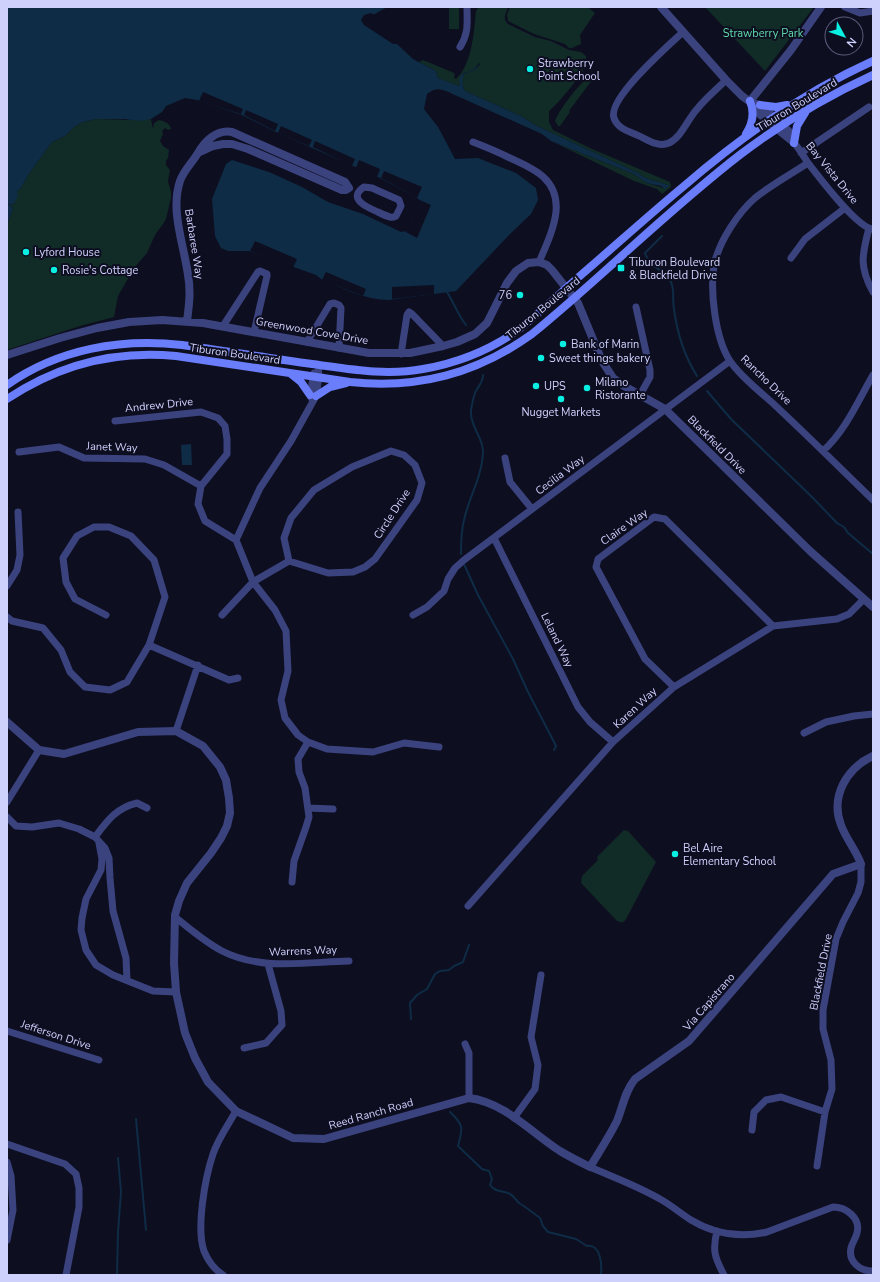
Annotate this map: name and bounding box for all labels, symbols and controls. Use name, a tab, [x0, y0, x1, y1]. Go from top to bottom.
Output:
north arrow	[824, 16, 864, 56]
park label: Strawberry Park	[723, 26, 804, 41]
text: N	[843, 34, 860, 50]
place label: Strawberry Point School	[538, 56, 601, 84]
marker: Strawberry Point School	[525, 64, 535, 74]
street label: Tiburon Boulevard	[754, 75, 840, 135]
street label: Bay Vista Drive	[802, 139, 862, 207]
street label: Barbaree Way	[181, 208, 207, 280]
place label: Lyford House	[34, 245, 100, 260]
marker: Lyford House	[21, 247, 31, 257]
place label: Tiburon Boulevard & Blackfield Drive	[629, 255, 720, 283]
place label: Rosie's Cottage	[62, 263, 139, 278]
marker: Tiburon Boulevard & Blackfield Drive	[616, 263, 626, 273]
marker: Rosie's Cottage	[49, 265, 59, 275]
street label: Tiburon Boulevard	[503, 273, 583, 343]
place label: 76	[499, 288, 512, 303]
marker: 76	[515, 290, 525, 300]
street label: Greenwood Cove Drive	[255, 314, 369, 348]
place label: Bank of Marin	[571, 337, 639, 352]
marker: Bank of Marin	[558, 339, 568, 349]
street label: Tiburon Boulevard	[189, 340, 281, 368]
place label: Sweet things bakery	[549, 351, 650, 366]
street label: Rancho Drive	[737, 352, 795, 408]
marker: Sweet things bakery	[536, 353, 546, 363]
place label: Milano Ristorante	[595, 375, 646, 403]
place label: UPS	[544, 379, 566, 394]
marker: UPS	[531, 381, 541, 391]
marker: Milano Ristorante	[582, 383, 592, 393]
street label: Andrew Drive	[124, 394, 194, 416]
marker: Nugget Markets	[556, 394, 566, 404]
place label: Nugget Markets	[521, 405, 601, 420]
street label: Blackfield Drive	[684, 412, 750, 478]
street label: Janet Way	[85, 439, 138, 455]
street label: Cecilia Way	[532, 451, 588, 498]
street label: Circle Drive	[370, 486, 414, 542]
street label: Claire Way	[597, 505, 651, 549]
street label: Leland Way	[537, 610, 577, 670]
street label: Karen Way	[610, 684, 660, 732]
place label: Bel Aire Elementary School	[683, 841, 777, 869]
marker: Bel Aire Elementary School	[670, 849, 680, 859]
street label: Blackfield Drive	[806, 932, 836, 1012]
street label: Warrens Way	[269, 942, 338, 960]
street label: Via Capistrano	[679, 970, 738, 1035]
street label: Jefferson Drive	[18, 1016, 93, 1053]
street label: Reed Ranch Road	[327, 1095, 415, 1133]

